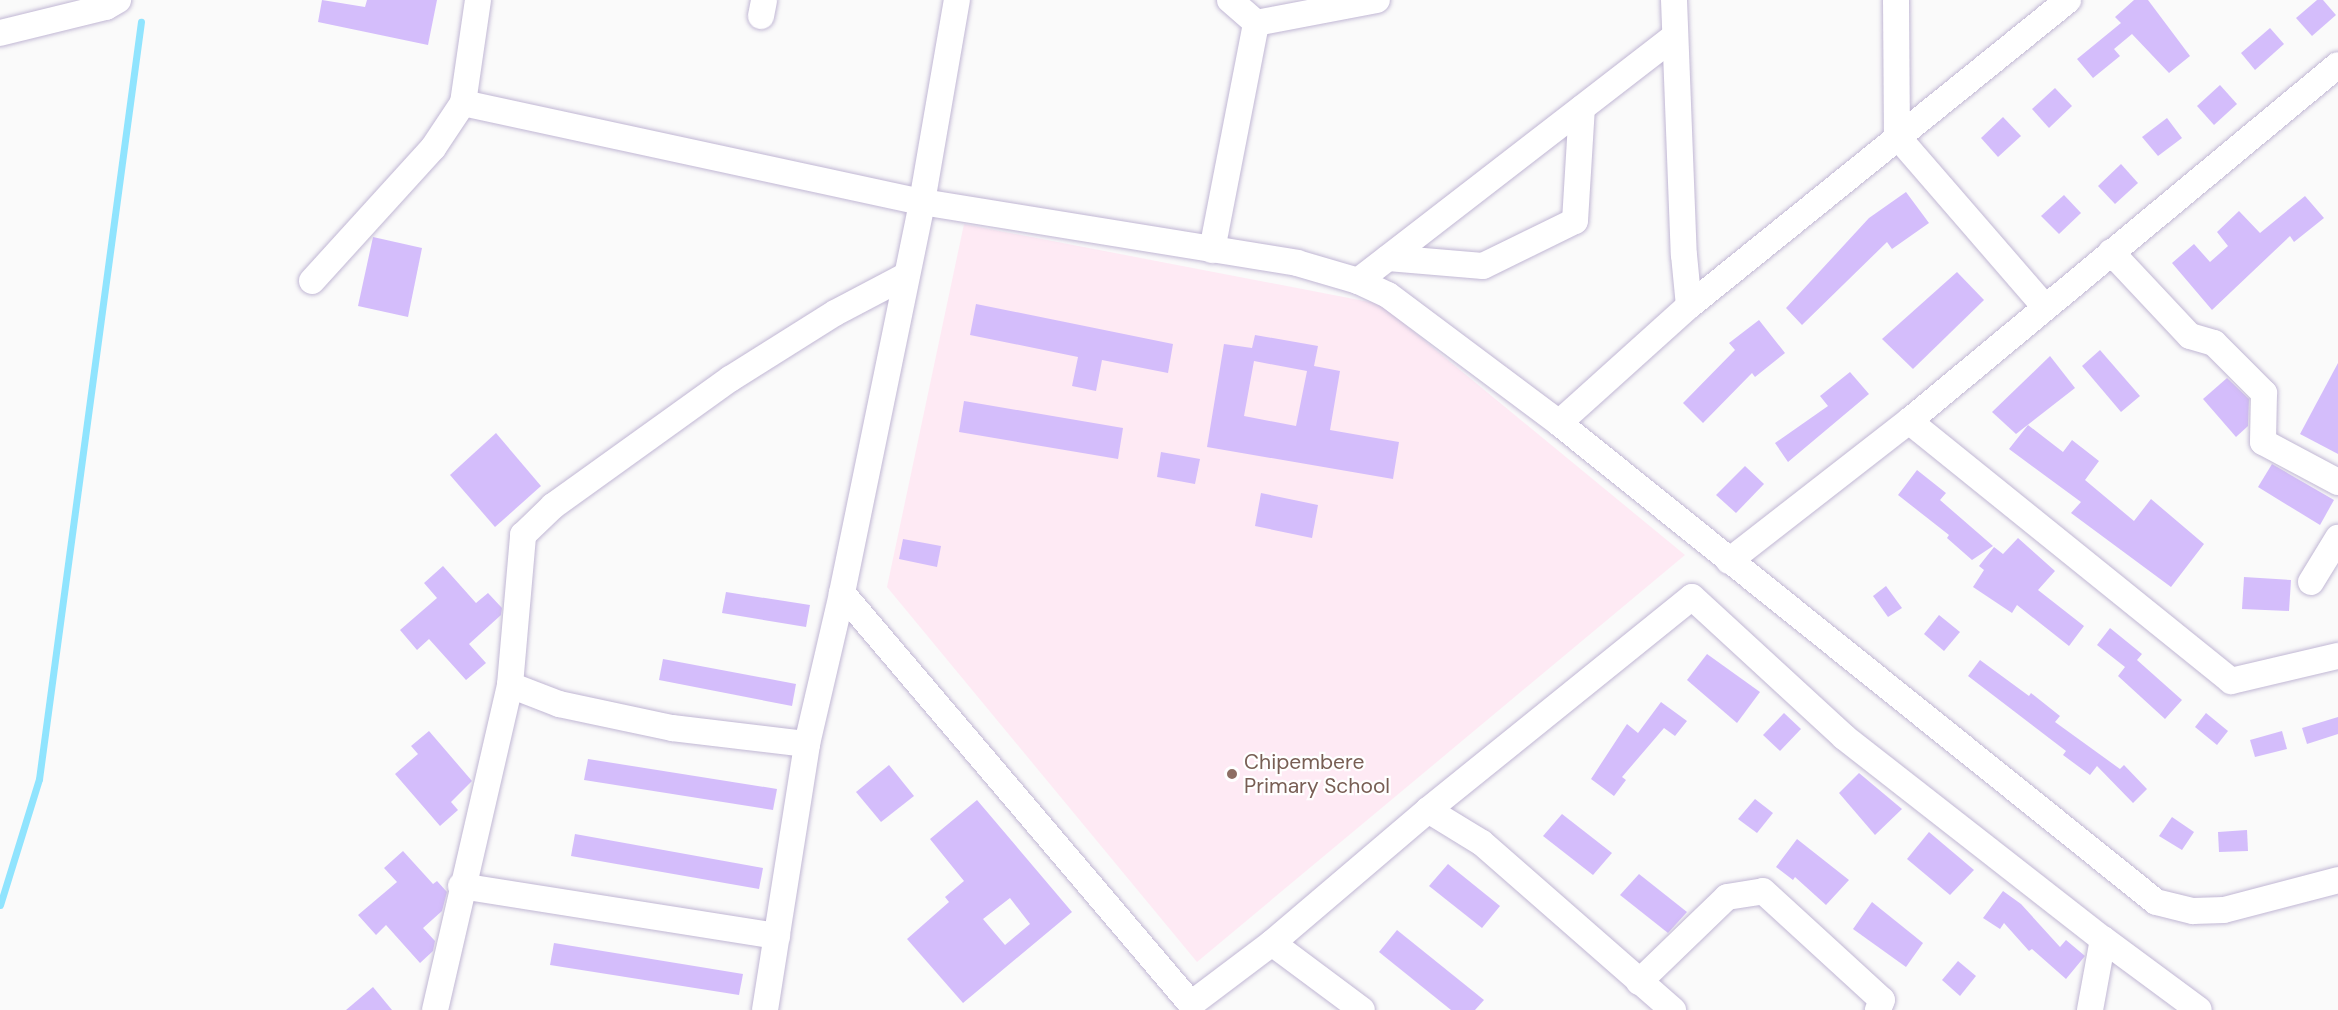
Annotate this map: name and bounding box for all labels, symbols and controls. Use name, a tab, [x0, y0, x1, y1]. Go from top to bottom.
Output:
place label: Chipembere Primary School	[1244, 749, 1390, 799]
marker: Chipembere Primary School	[1225, 767, 1239, 781]

